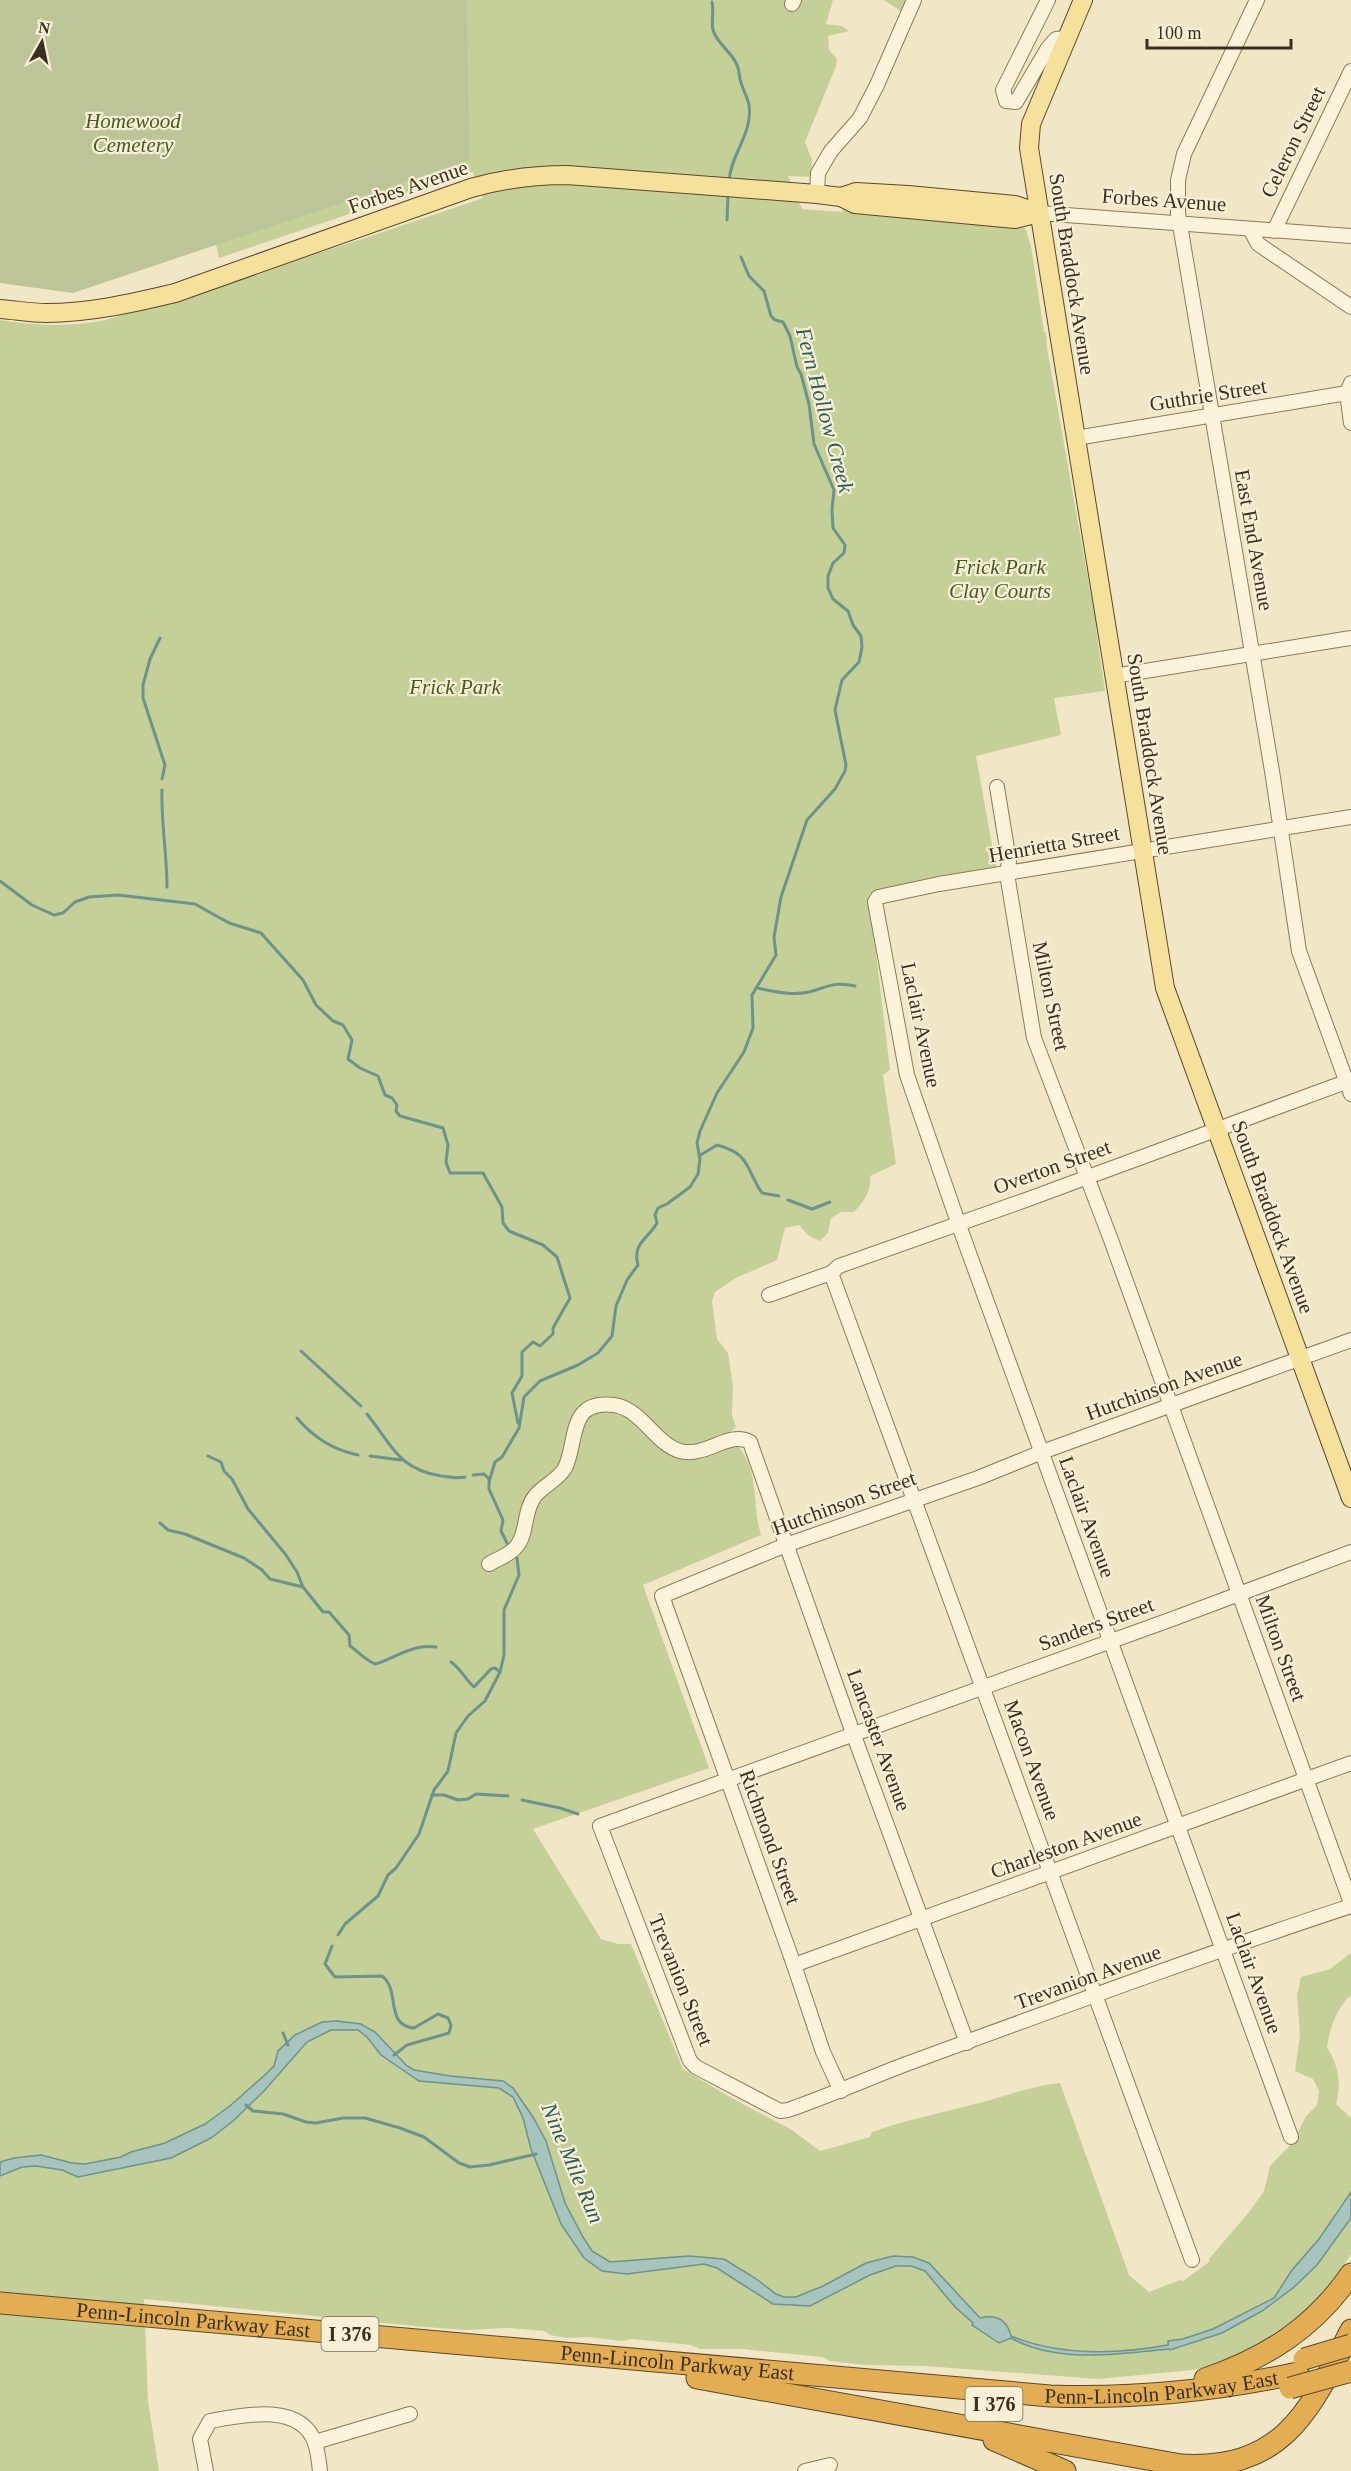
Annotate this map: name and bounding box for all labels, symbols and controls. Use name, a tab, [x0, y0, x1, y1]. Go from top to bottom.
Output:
north arrow	[12, 12, 72, 72]
scale bar	[1147, 12, 1291, 50]
text: N	[37, 18, 52, 37]
text: 100 m	[1156, 23, 1202, 43]
street label: Celeron Street	[1256, 82, 1330, 202]
park label: Homewood Cemetery	[84, 109, 181, 157]
street label: Forbes Avenue	[345, 155, 471, 219]
street label: South Braddock Avenue	[1044, 172, 1100, 376]
street label: Forbes Avenue	[1101, 184, 1227, 216]
water label: Fern Hollow Creek	[791, 324, 859, 497]
street label: Guthrie Street	[1148, 374, 1268, 416]
street label: East End Avenue	[1230, 467, 1278, 613]
park label: Frick Park Clay Courts	[949, 555, 1051, 603]
street label: South Braddock Avenue	[1122, 652, 1178, 856]
park label: Frick Park	[408, 675, 501, 699]
street label: Henrietta Street	[987, 821, 1121, 867]
street label: Milton Street	[1028, 939, 1074, 1053]
street label: Laclair Avenue	[896, 960, 946, 1090]
street label: South Braddock Avenue	[1227, 1117, 1319, 1317]
street label: Overton Street	[990, 1135, 1114, 1199]
street label: Hutchinson Avenue	[1083, 1347, 1245, 1425]
street label: Laclair Avenue	[1054, 1453, 1120, 1581]
street label: Hutchinson Street	[769, 1466, 919, 1540]
street label: Sanders Street	[1035, 1592, 1157, 1656]
street label: Milton Street	[1251, 1592, 1311, 1705]
street label: Lancaster Avenue	[842, 1666, 916, 1814]
street label: Macon Avenue	[999, 1697, 1065, 1823]
street label: Richmond Street	[734, 1766, 806, 1908]
street label: Charleston Avenue	[987, 1807, 1145, 1883]
street label: Laclair Avenue	[1221, 1909, 1287, 2037]
street label: Trevanion Street	[644, 1911, 718, 2049]
street label: Trevanion Avenue	[1012, 1939, 1164, 2015]
water label: Nine Mile Run	[536, 2098, 610, 2227]
street label: Penn-Lincoln Parkway East	[75, 2298, 311, 2342]
road number: I 376	[322, 2317, 378, 2351]
street label: Penn-Lincoln Parkway East	[559, 2341, 795, 2385]
street label: Penn-Lincoln Parkway East	[1044, 2365, 1280, 2409]
road number: I 376	[966, 2387, 1022, 2421]

